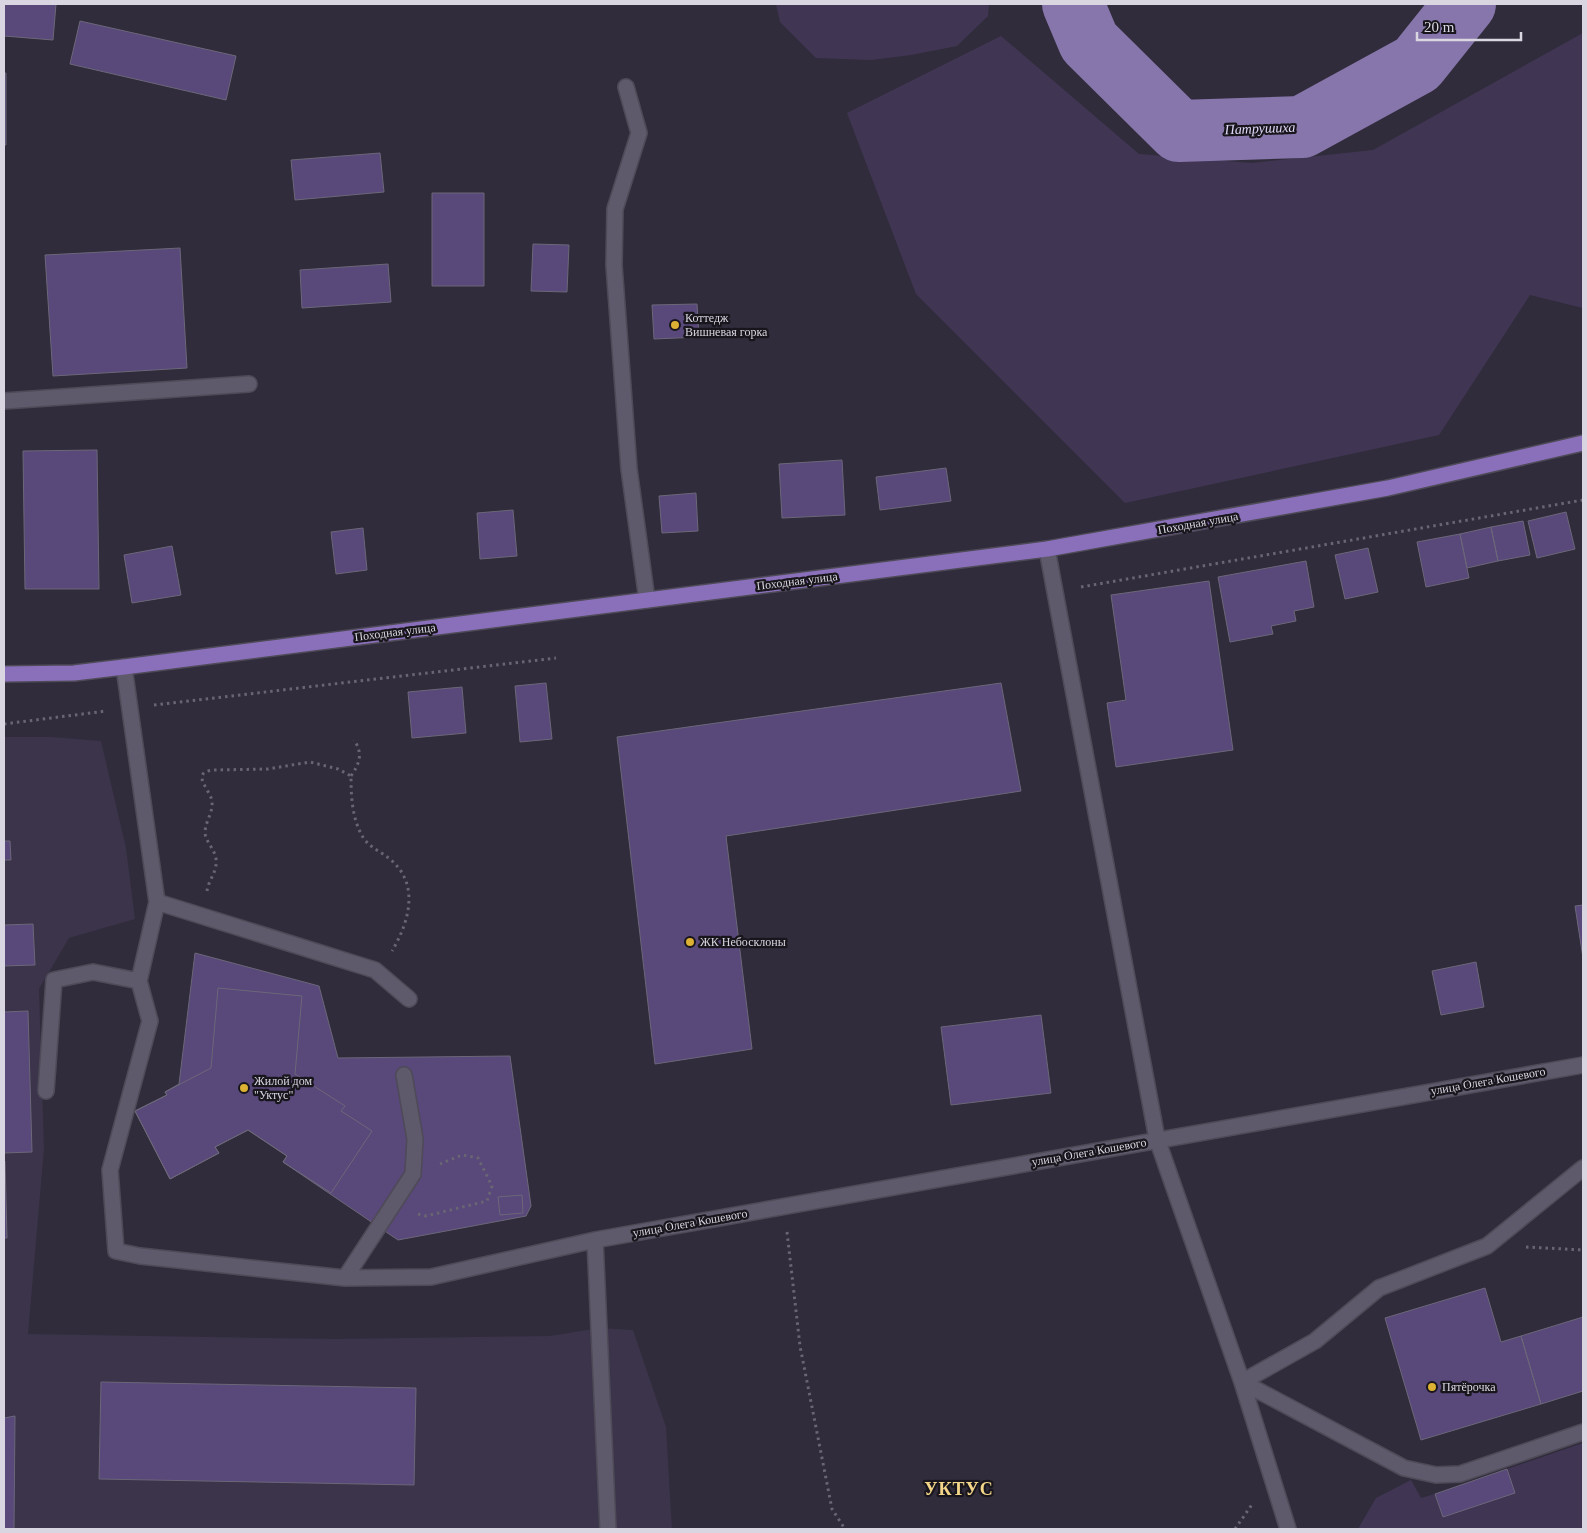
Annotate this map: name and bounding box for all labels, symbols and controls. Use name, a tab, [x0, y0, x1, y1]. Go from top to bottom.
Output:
scale bar	[1417, 10, 1521, 42]
text: 20 m	[1424, 19, 1455, 35]
water label: Патрушиха	[1223, 120, 1296, 137]
place label: Коттедж Вишневая горка	[685, 311, 768, 339]
marker: Коттедж Вишневая горка	[669, 319, 681, 331]
street label: Походная улица	[1157, 509, 1240, 537]
street label: Походная улица	[756, 569, 839, 593]
street label: Походная улица	[354, 620, 437, 644]
place label: ЖК Небосклоны	[700, 935, 786, 949]
marker: ЖК Небосклоны	[684, 936, 696, 948]
street label: улица Олега Кошевого	[1430, 1064, 1546, 1098]
place label: Жилой дом "Уктус"	[254, 1074, 312, 1102]
marker: Жилой дом "Уктус"	[238, 1082, 250, 1094]
street label: улица Олега Кошевого	[1031, 1135, 1147, 1169]
street label: улица Олега Кошевого	[632, 1206, 748, 1240]
place label: Пятёрочка	[1442, 1380, 1496, 1394]
marker: Пятёрочка	[1426, 1381, 1438, 1393]
district label: УКТУС	[924, 1479, 994, 1499]

